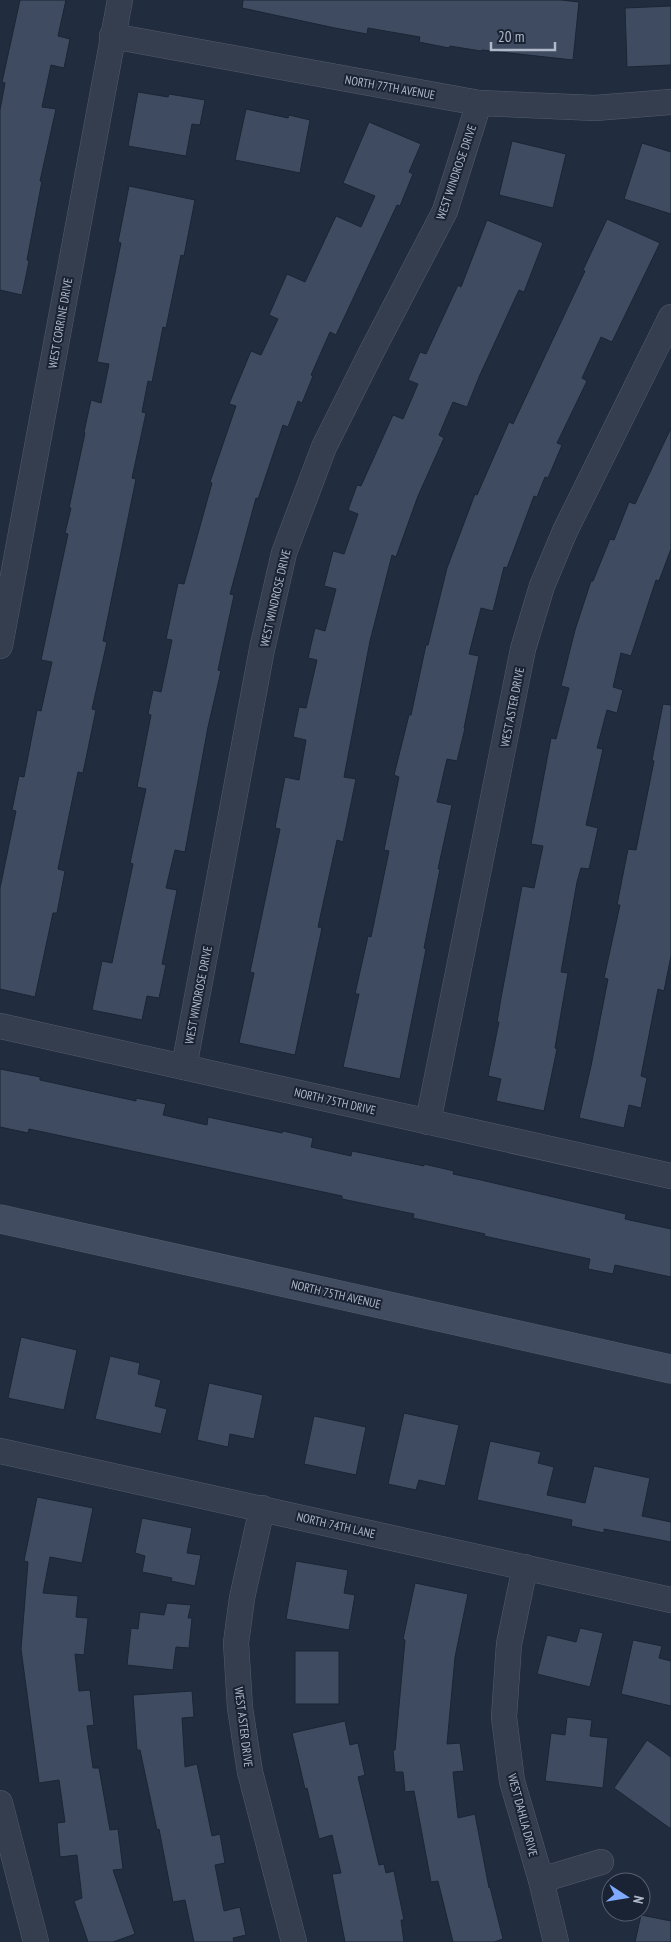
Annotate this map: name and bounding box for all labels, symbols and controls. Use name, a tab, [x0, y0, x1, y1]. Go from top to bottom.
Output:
scale bar	[491, 20, 555, 52]
text: 20 m	[498, 27, 524, 46]
street label: NORTH 77TH AVENUE	[344, 72, 436, 102]
street label: WEST WINDROSE DRIVE	[433, 122, 479, 222]
street label: WEST CORRINE DRIVE	[45, 277, 75, 369]
street label: WEST WINDROSE DRIVE	[256, 548, 294, 648]
street label: WEST ASTER DRIVE	[497, 666, 527, 748]
street label: WEST WINDROSE DRIVE	[181, 945, 215, 1045]
street label: NORTH 75TH DRIVE	[293, 1084, 377, 1118]
street label: NORTH 75TH AVENUE	[290, 1276, 382, 1312]
street label: NORTH 74TH LANE	[295, 1509, 377, 1541]
street label: WEST ASTER DRIVE	[232, 1686, 256, 1768]
street label: WEST DAHLIA DRIVE	[505, 1772, 541, 1858]
north arrow	[601, 1872, 651, 1922]
text: N	[629, 1894, 648, 1905]

